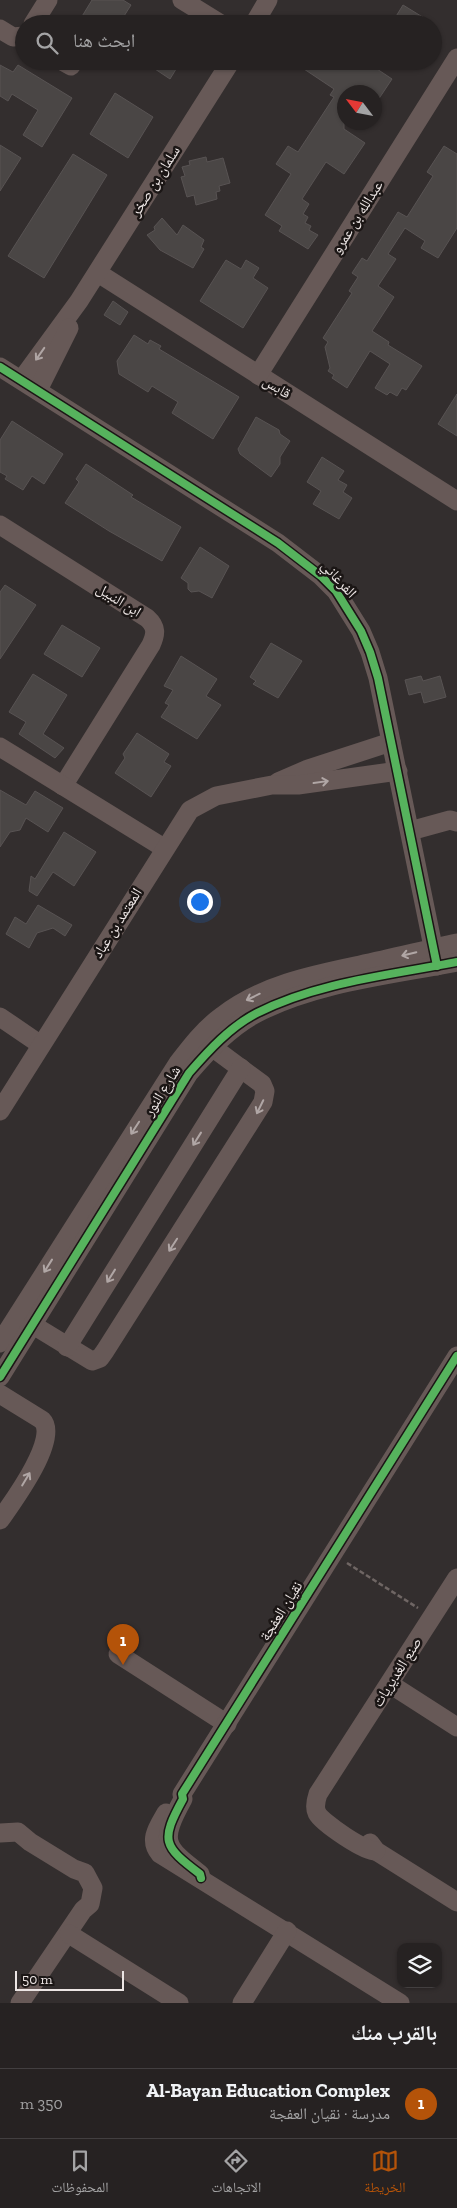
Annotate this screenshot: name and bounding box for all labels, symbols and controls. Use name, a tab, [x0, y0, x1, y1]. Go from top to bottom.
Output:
search box	[15, 15, 442, 70]
icon: search	[33, 29, 61, 57]
text: ابحث هنا	[73, 29, 135, 52]
north arrow	[337, 85, 382, 130]
street label: سلمان بن صخر	[126, 142, 185, 221]
street label: عبدالله بن عمرو	[327, 177, 388, 257]
one-way arrow	[35, 346, 45, 360]
street label: قابس	[259, 372, 294, 403]
street label: الفرغاني	[315, 556, 361, 603]
street label: ابن النبيل	[93, 579, 145, 622]
one-way arrow	[312, 777, 328, 787]
street label: المعتمد بن عباد	[88, 885, 147, 962]
your location	[187, 889, 213, 915]
one-way arrow	[402, 950, 418, 959]
one-way arrow	[246, 993, 261, 1002]
street label: شارع النور	[139, 1062, 185, 1121]
one-way arrow	[255, 1099, 264, 1114]
one-way arrow	[130, 1121, 140, 1135]
one-way arrow	[192, 1131, 202, 1145]
one-way arrow	[168, 1237, 178, 1251]
one-way arrow	[43, 1258, 53, 1272]
one-way arrow	[106, 1269, 116, 1283]
one-way arrow	[22, 1473, 32, 1487]
street label: نقيان العفجة	[256, 1578, 307, 1645]
pin: 1	[107, 1624, 139, 1665]
street label: صنع الغديريات	[369, 1634, 426, 1711]
map controls	[397, 1943, 442, 1988]
button: layers	[397, 1943, 442, 1988]
scale bar	[15, 1968, 124, 1991]
text: 50 m	[22, 1971, 53, 1988]
text: بالقرب منك	[351, 2020, 437, 2045]
text: Al-Bayan Education Complex	[146, 2079, 390, 2102]
text: 350 m	[20, 2094, 63, 2113]
text: 1	[418, 2094, 424, 2113]
text: مدرسة · نقيان العفجة	[269, 2104, 390, 2123]
tab: المحفوظات	[52, 2147, 108, 2201]
tab: الاتجاهات	[212, 2147, 261, 2201]
tab: الخريطة	[364, 2147, 405, 2201]

